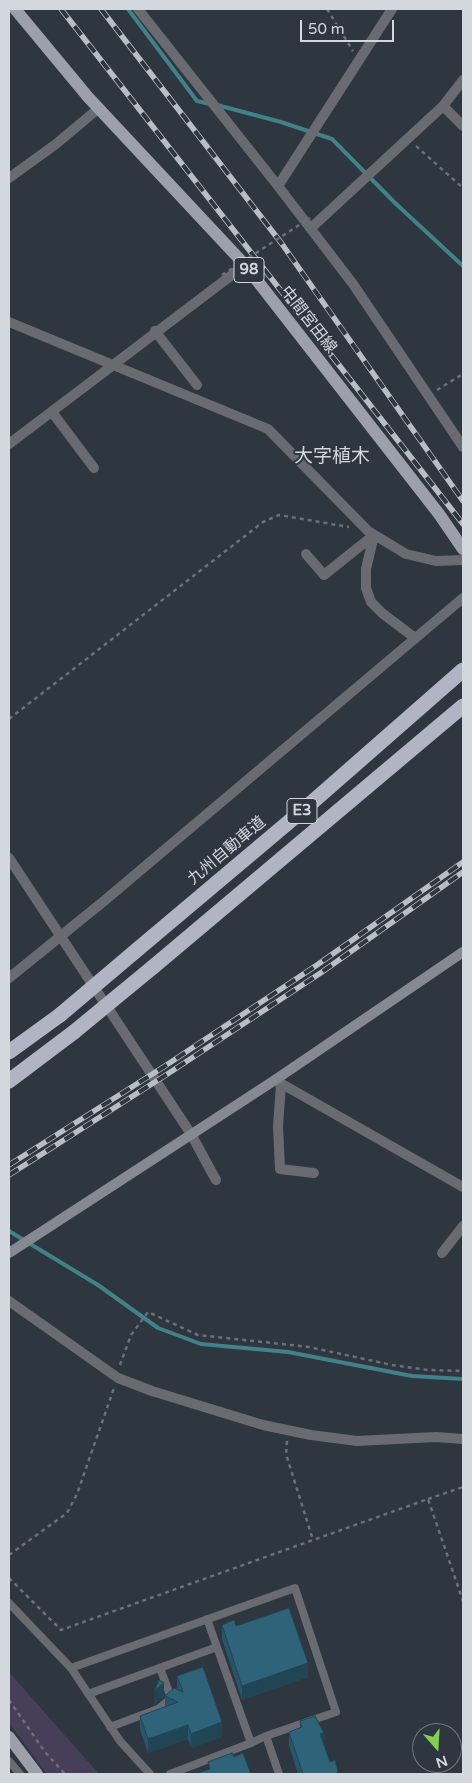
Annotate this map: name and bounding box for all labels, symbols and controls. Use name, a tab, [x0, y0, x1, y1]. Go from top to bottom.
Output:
scale bar	[302, 10, 396, 42]
text: 50 m	[308, 20, 345, 38]
road number: 98	[234, 258, 264, 282]
street label: 中間宮田線	[276, 283, 340, 357]
district label: 大字植木	[294, 446, 370, 468]
road number: E3	[287, 798, 317, 824]
street label: 九州自動車道	[184, 813, 270, 889]
north arrow	[412, 1723, 462, 1773]
text: N	[434, 1752, 450, 1772]

